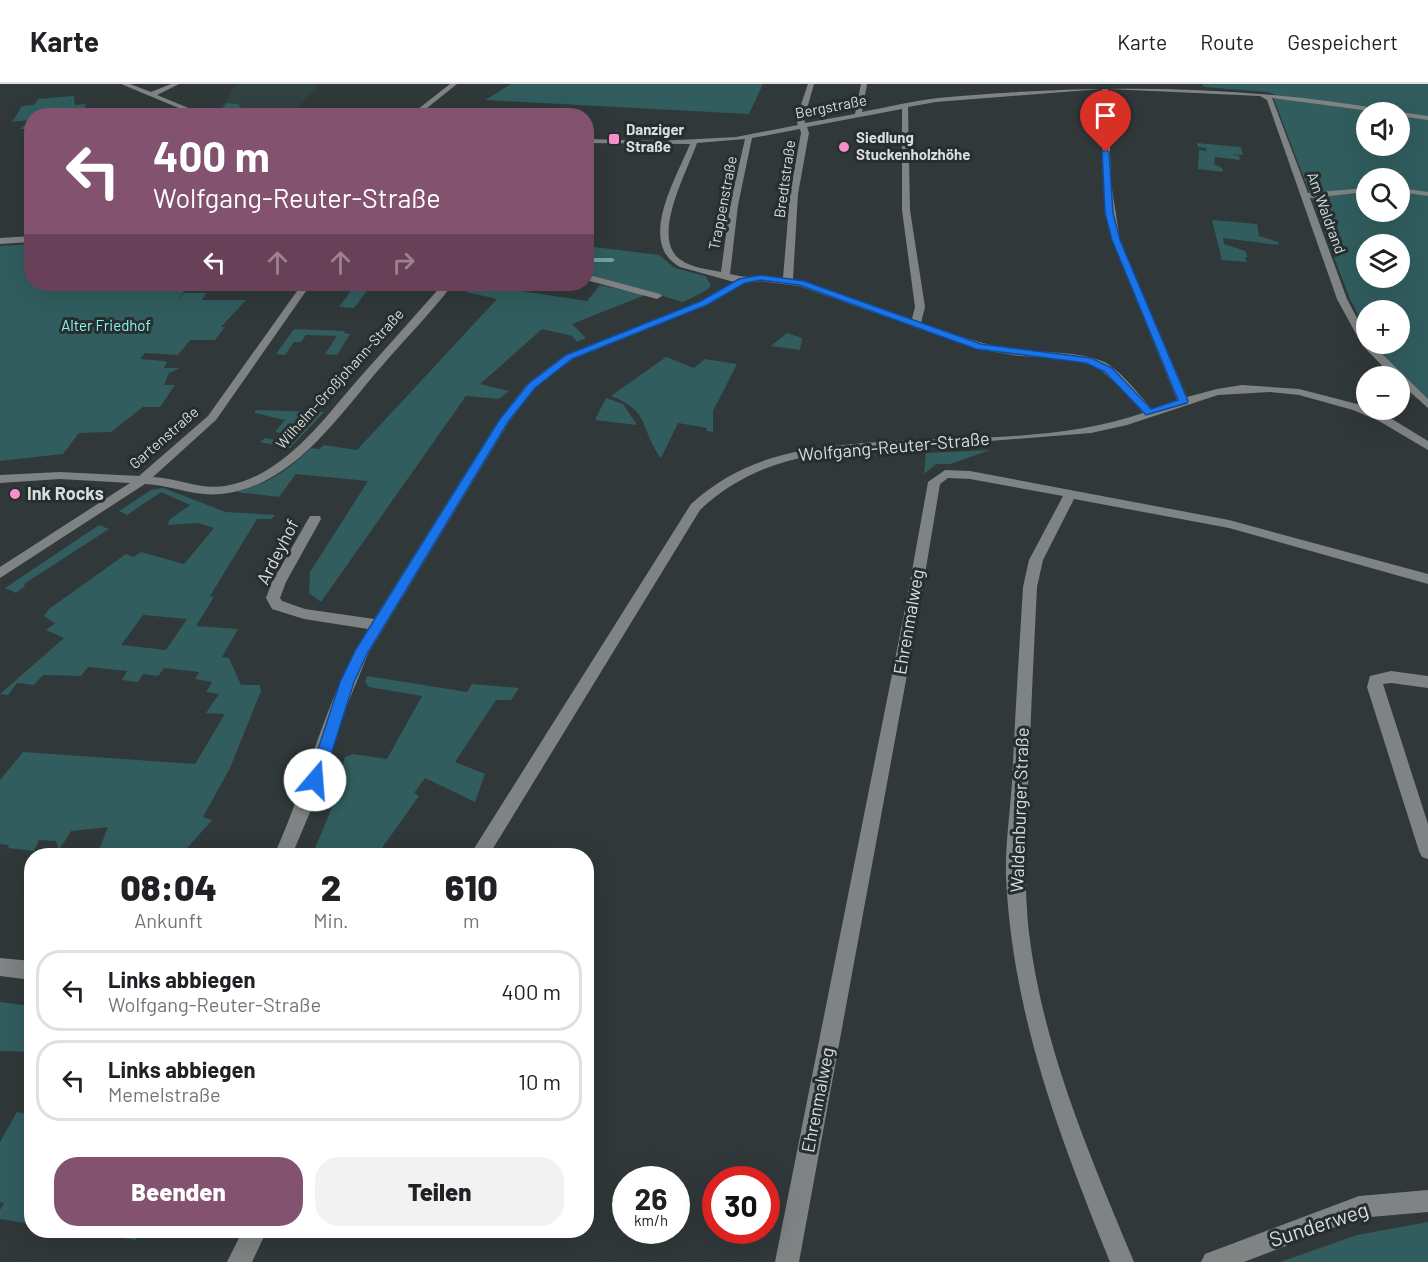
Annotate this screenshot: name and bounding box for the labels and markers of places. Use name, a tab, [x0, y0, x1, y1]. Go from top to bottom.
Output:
pin	[1080, 90, 1131, 152]
place label: Danziger Straße	[626, 120, 685, 155]
place label: Siedlung Stuckenholzhöhe	[856, 128, 970, 163]
marker: Danziger Straße	[607, 132, 621, 146]
marker: Siedlung Stuckenholzhöhe	[837, 140, 851, 154]
place label: Ink Rocks	[27, 482, 104, 504]
marker: Ink Rocks	[8, 487, 22, 501]

